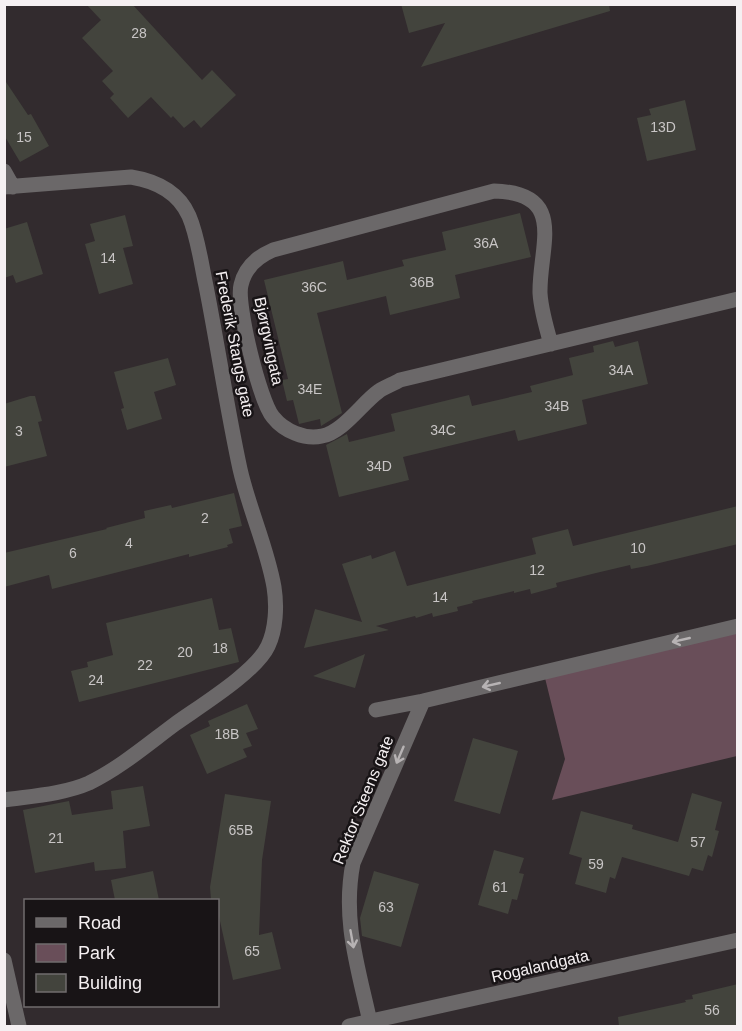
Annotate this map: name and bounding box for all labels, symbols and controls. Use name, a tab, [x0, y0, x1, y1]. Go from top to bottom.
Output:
house number: 28	[131, 25, 147, 41]
house number: 13D	[650, 119, 676, 135]
house number: 15	[16, 129, 32, 145]
house number: 36A	[474, 235, 499, 251]
house number: 14	[100, 250, 116, 266]
street label: Frederik Stangs gate	[212, 269, 258, 419]
house number: 36B	[410, 274, 434, 290]
house number: 36C	[301, 279, 327, 295]
street label: Bjørgvingata	[251, 295, 287, 387]
house number: 34A	[609, 362, 634, 378]
house number: 34E	[298, 381, 322, 397]
house number: 34B	[545, 398, 569, 414]
house number: 34C	[430, 422, 456, 438]
house number: 3	[15, 423, 23, 439]
house number: 34D	[366, 458, 392, 474]
house number: 2	[201, 510, 209, 526]
house number: 4	[125, 535, 133, 551]
house number: 10	[630, 540, 646, 556]
house number: 6	[69, 545, 77, 561]
house number: 12	[529, 562, 545, 578]
house number: 14	[432, 589, 448, 605]
one-way arrow	[671, 634, 690, 646]
house number: 18	[212, 640, 228, 656]
house number: 20	[177, 644, 193, 660]
house number: 22	[137, 657, 153, 673]
house number: 24	[88, 672, 104, 688]
one-way arrow	[482, 680, 501, 691]
house number: 18B	[215, 726, 239, 742]
street label: Rektor Steens gate	[329, 733, 397, 867]
one-way arrow	[394, 745, 405, 763]
house number: 65B	[229, 822, 253, 838]
house number: 21	[48, 830, 64, 846]
house number: 57	[690, 834, 706, 850]
house number: 59	[588, 856, 604, 872]
house number: 61	[492, 879, 508, 895]
legend	[24, 899, 219, 1007]
house number: 63	[378, 899, 394, 915]
text: Road	[78, 913, 121, 933]
one-way arrow	[347, 929, 358, 949]
text: Park	[78, 943, 116, 963]
house number: 65	[244, 943, 260, 959]
street label: Rogalandgata	[490, 946, 591, 985]
text: Building	[78, 973, 142, 993]
house number: 56	[704, 1002, 720, 1018]

